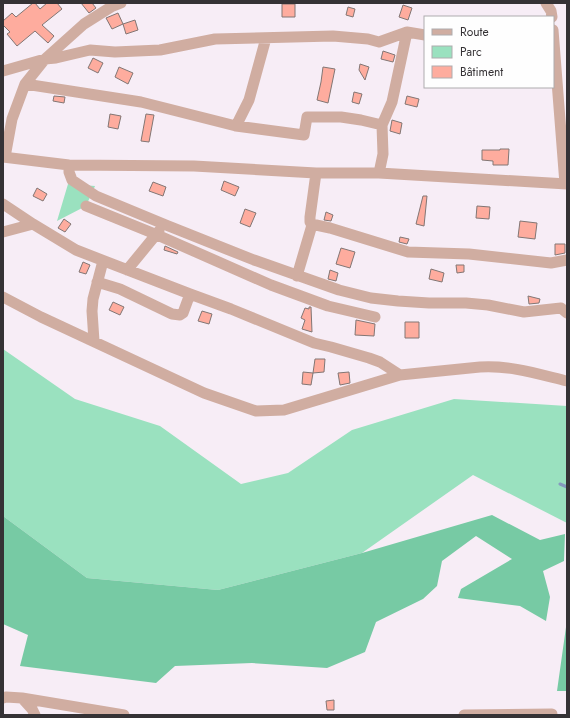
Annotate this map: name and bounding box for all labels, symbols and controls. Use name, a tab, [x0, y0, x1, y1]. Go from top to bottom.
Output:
legend	[424, 16, 554, 88]
text: Route	[460, 23, 489, 41]
text: Parc	[460, 43, 482, 61]
text: Bâtiment	[460, 63, 503, 81]

